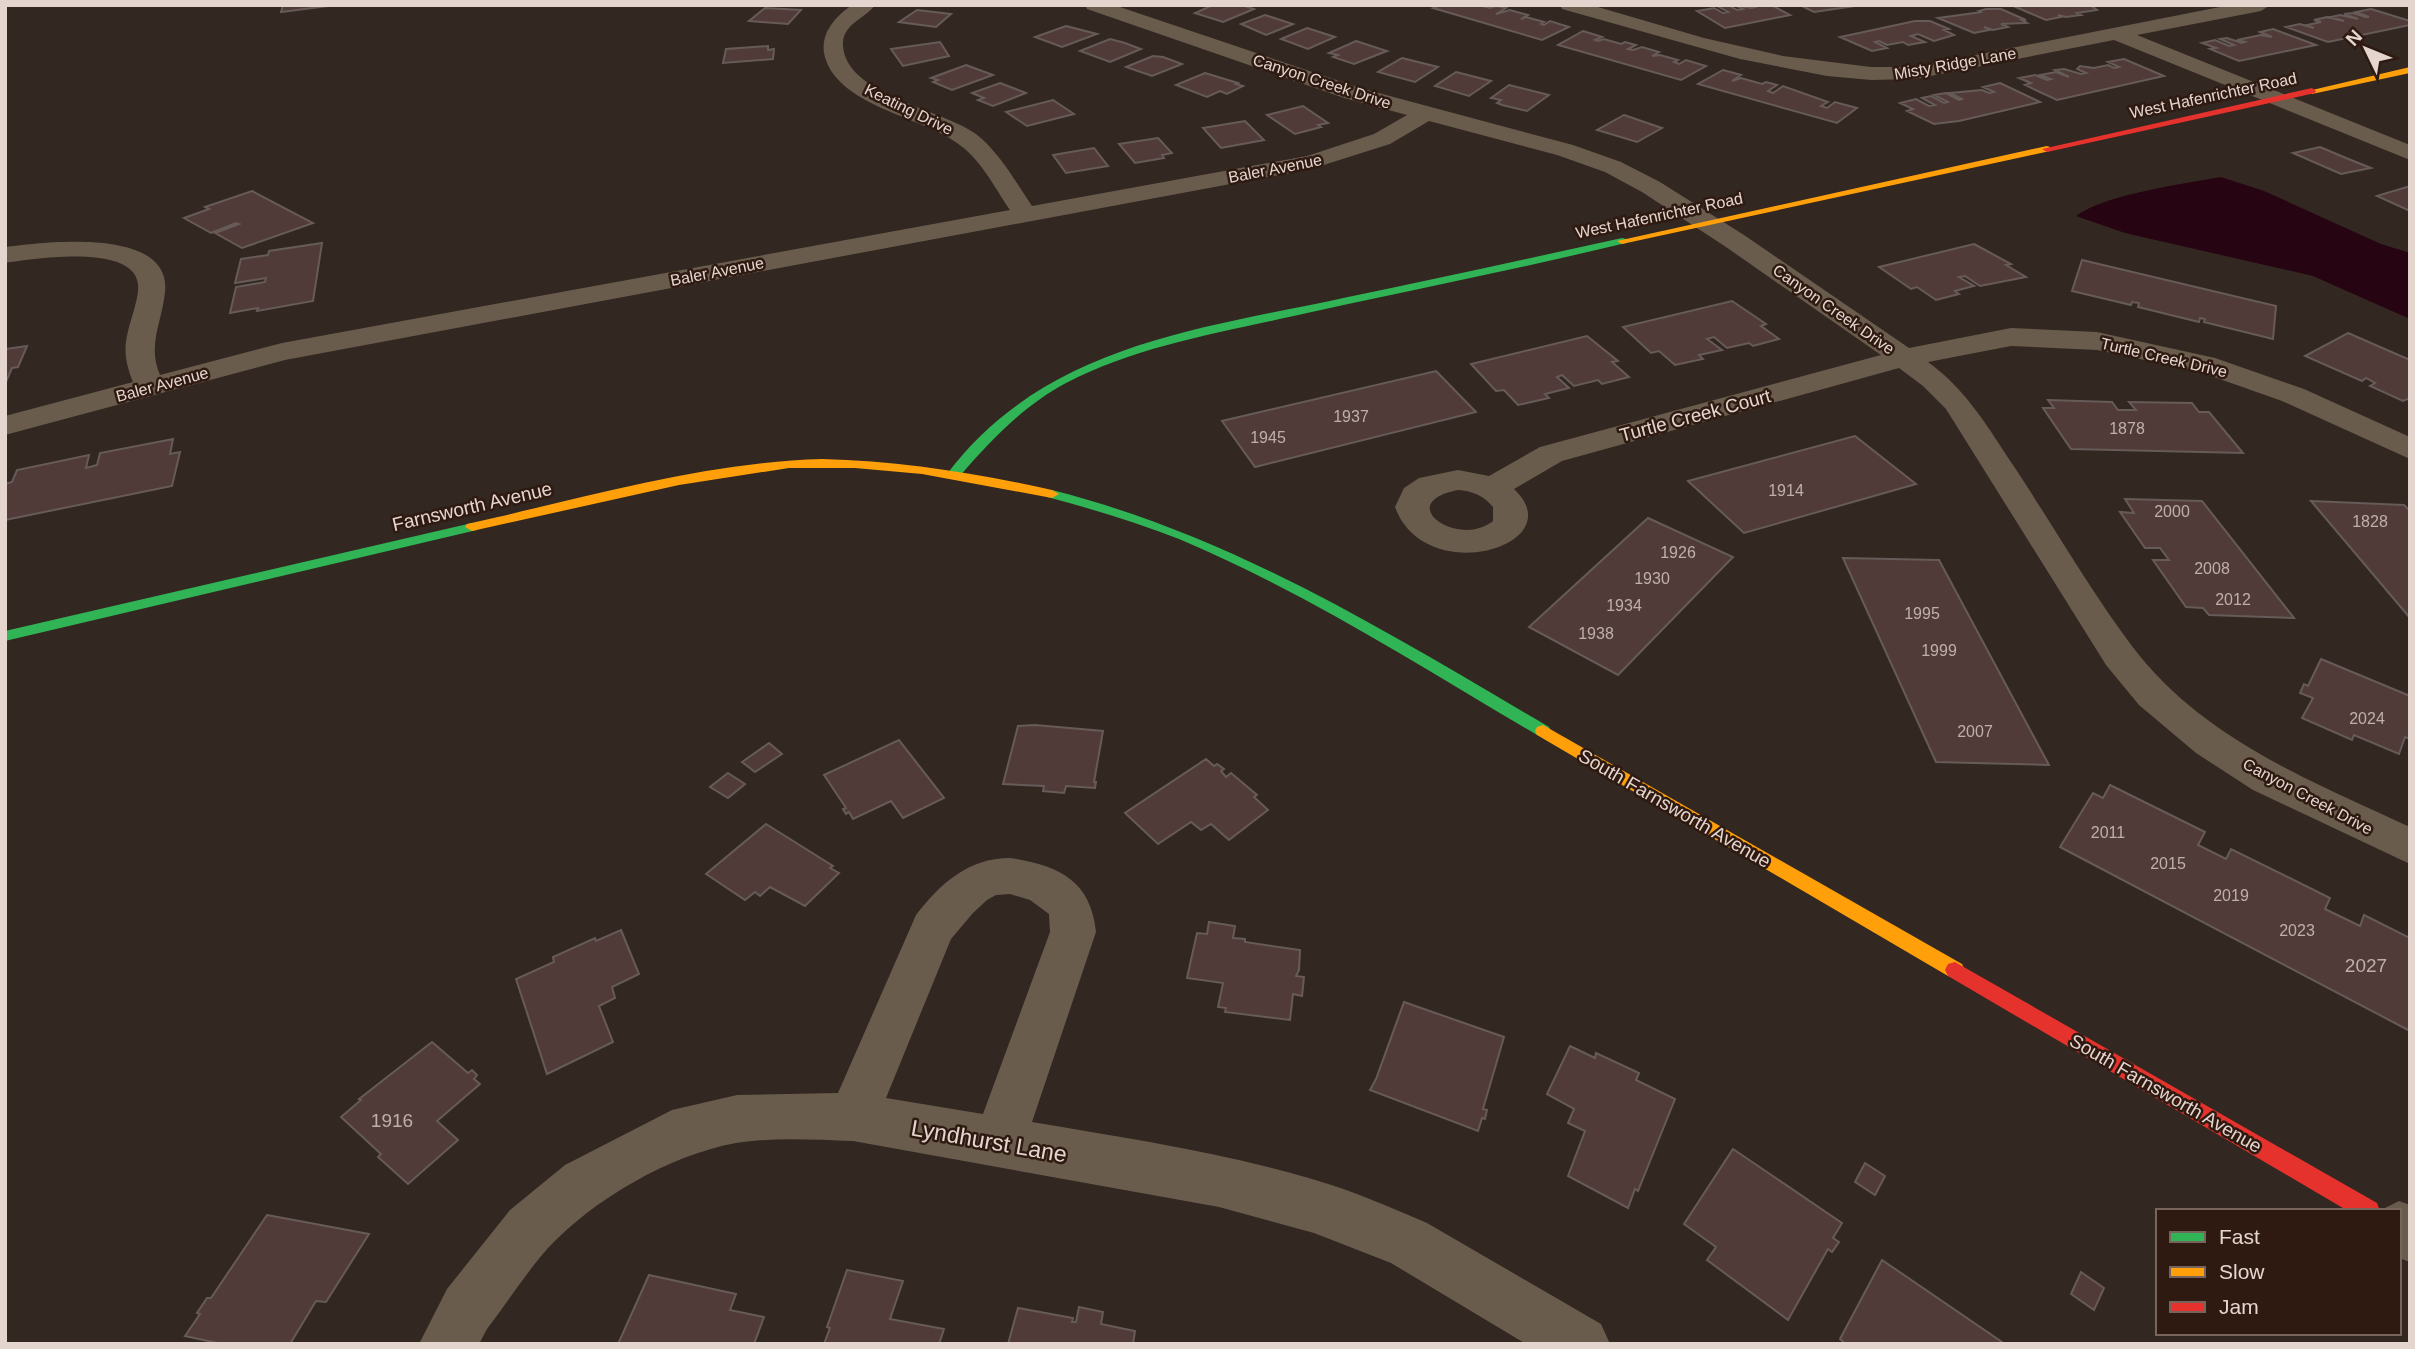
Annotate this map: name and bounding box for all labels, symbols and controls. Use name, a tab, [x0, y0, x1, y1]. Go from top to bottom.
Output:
north arrow	[2331, 14, 2401, 84]
text: N	[2342, 26, 2366, 50]
street label: Misty Ridge Lane	[1893, 44, 2018, 83]
street label: Canyon Creek Drive	[1251, 51, 1393, 112]
street label: West Hafenrichter Road	[2128, 69, 2298, 122]
street label: Keating Drive	[862, 81, 956, 138]
street label: Baler Avenue	[1227, 151, 1323, 186]
street label: West Hafenrichter Road	[1574, 189, 1744, 242]
street label: Baler Avenue	[669, 254, 765, 289]
street label: Canyon Creek Drive	[1770, 261, 1898, 358]
street label: Turtle Creek Drive	[2099, 335, 2229, 380]
street label: Baler Avenue	[114, 364, 210, 405]
street label: Turtle Creek Court	[1617, 385, 1774, 446]
house number: 1937	[1333, 408, 1369, 425]
house number: 1878	[2109, 420, 2145, 437]
house number: 1945	[1250, 429, 1286, 446]
street label: Farnsworth Avenue	[390, 478, 554, 535]
house number: 1914	[1768, 482, 1804, 499]
house number: 2000	[2154, 503, 2190, 520]
house number: 1828	[2352, 513, 2388, 530]
house number: 1926	[1660, 544, 1696, 561]
house number: 2008	[2194, 560, 2230, 577]
house number: 1930	[1634, 570, 1670, 587]
house number: 2012	[2215, 591, 2251, 608]
house number: 1934	[1606, 597, 1642, 614]
house number: 1995	[1904, 605, 1940, 622]
house number: 1938	[1578, 625, 1614, 642]
house number: 1999	[1921, 642, 1957, 659]
house number: 2024	[2349, 710, 2385, 727]
house number: 2007	[1957, 723, 1993, 740]
street label: South Farnsworth Avenue	[1575, 745, 1775, 872]
street label: Canyon Creek Drive	[2240, 755, 2375, 838]
house number: 2011	[2091, 824, 2125, 841]
house number: 2015	[2150, 855, 2186, 872]
house number: 2019	[2213, 887, 2249, 904]
house number: 2023	[2279, 922, 2315, 939]
house number: 2027	[2345, 955, 2387, 976]
street label: South Farnsworth Avenue	[2066, 1030, 2266, 1157]
house number: 1916	[371, 1110, 413, 1131]
street label: Lyndhurst Lane	[909, 1115, 1069, 1167]
legend	[2156, 1209, 2401, 1335]
text: Fast	[2219, 1225, 2260, 1248]
text: Slow	[2219, 1260, 2265, 1283]
text: Jam	[2219, 1295, 2259, 1318]

